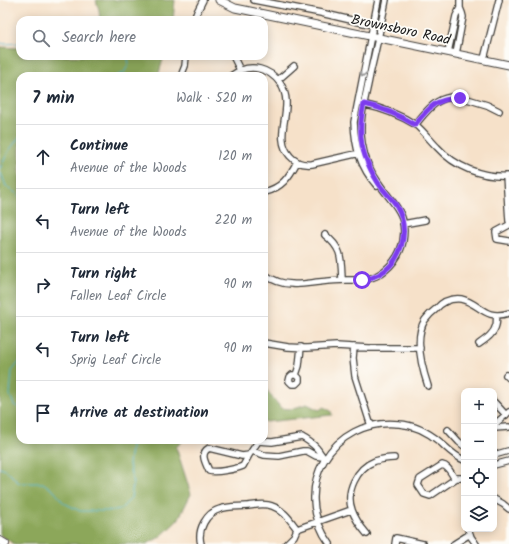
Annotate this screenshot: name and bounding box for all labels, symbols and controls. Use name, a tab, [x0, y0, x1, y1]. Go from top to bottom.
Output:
street label: Brownsboro Road	[349, 9, 454, 51]
search box	[16, 16, 268, 60]
text: Search here	[62, 26, 136, 50]
icon: search	[30, 27, 52, 49]
one-way arrow	[360, 71, 368, 77]
text: 7 min	[32, 85, 74, 112]
text: Walk · 520 m	[176, 88, 252, 109]
route end	[451, 89, 469, 107]
text: Continue	[70, 134, 128, 158]
icon: ahead	[32, 146, 54, 168]
text: 120 m	[218, 146, 252, 167]
text: Avenue of the Woods	[70, 158, 187, 179]
text: Turn left	[70, 198, 130, 222]
icon: left	[32, 210, 54, 232]
text: 220 m	[215, 210, 252, 231]
text: Avenue of the Woods	[70, 222, 187, 243]
text: Turn right	[70, 262, 137, 286]
route start	[353, 271, 371, 289]
icon: right	[32, 274, 54, 296]
text: 90 m	[224, 274, 252, 295]
text: Fallen Leaf Circle	[70, 286, 166, 307]
text: Turn left	[70, 326, 130, 350]
icon: left	[32, 338, 54, 360]
text: 90 m	[224, 338, 252, 359]
text: Sprig Leaf Circle	[70, 350, 161, 371]
map controls	[461, 388, 497, 532]
button: +	[461, 388, 497, 424]
text: Arrive at destination	[70, 401, 209, 425]
icon: arrive	[32, 402, 54, 424]
button: −	[461, 424, 497, 460]
button: locate	[461, 460, 497, 496]
button: layers	[461, 496, 497, 532]

